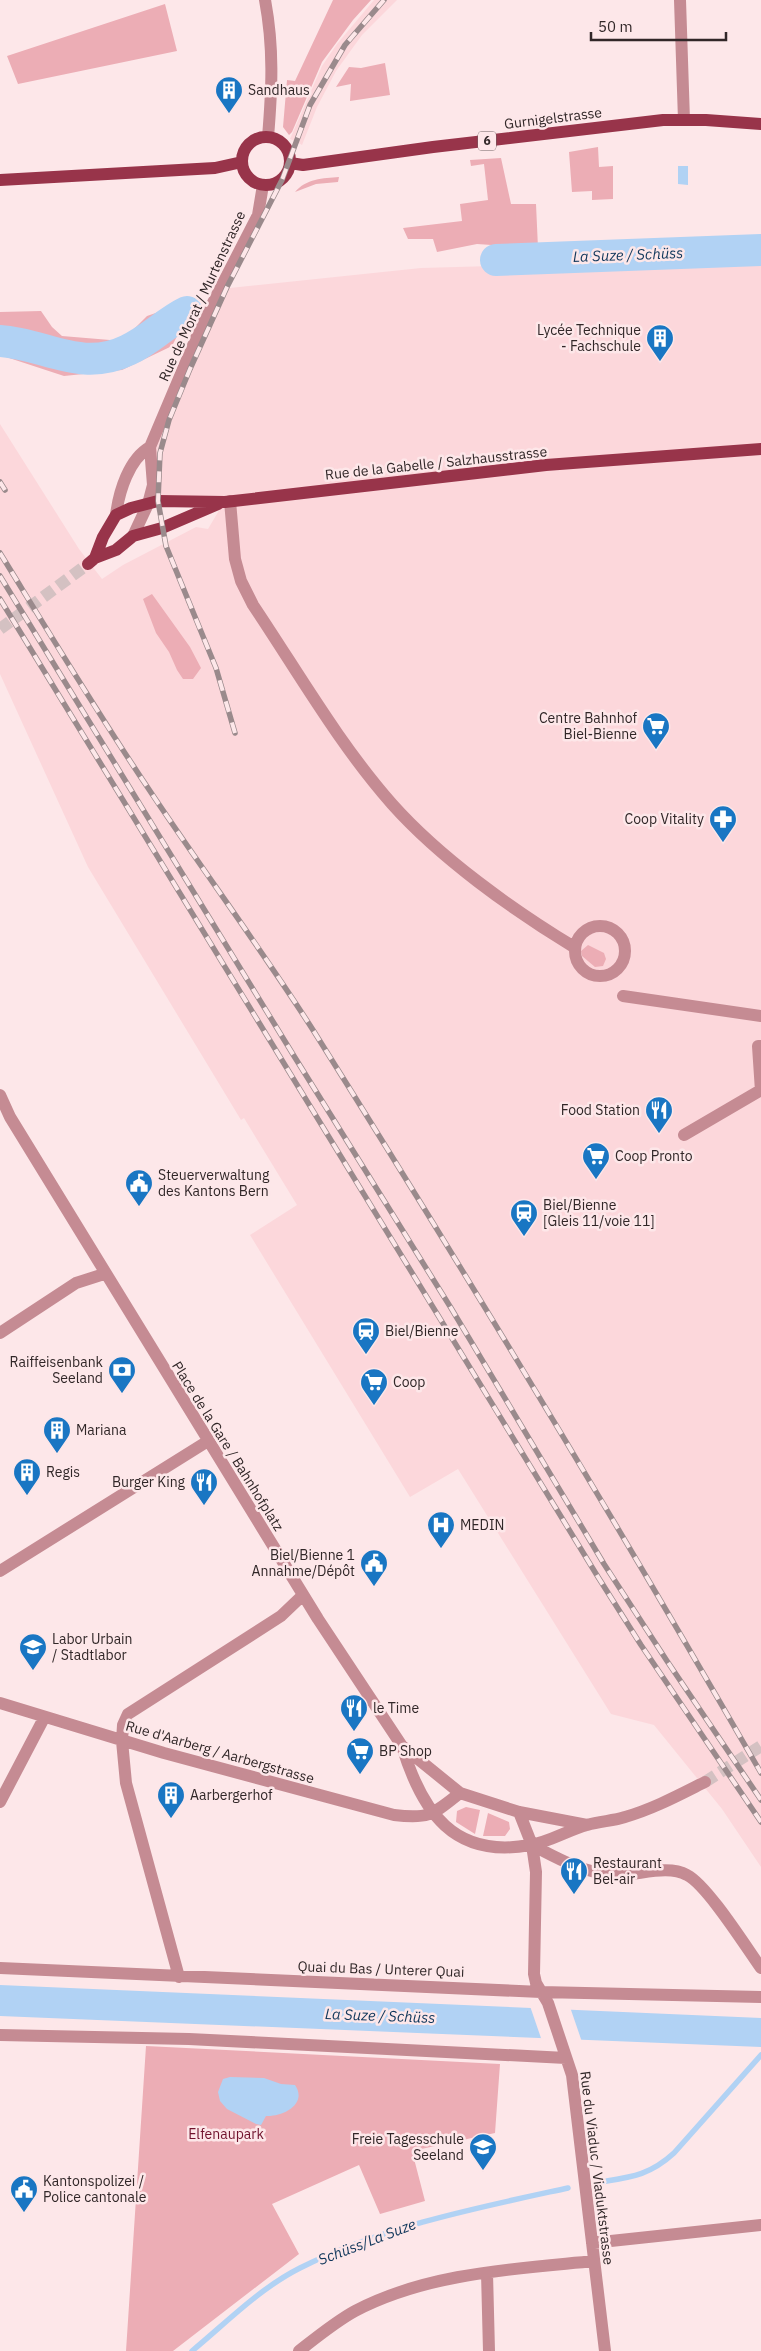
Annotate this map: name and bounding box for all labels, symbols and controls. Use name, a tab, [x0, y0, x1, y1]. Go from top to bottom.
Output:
scale bar	[591, 10, 726, 42]
text: 50 m	[598, 17, 633, 36]
building icon: Sandhaus	[214, 75, 244, 114]
place label: Sandhaus	[248, 81, 310, 99]
street label: Gurnigelstrasse	[503, 103, 603, 133]
road number: 6	[478, 132, 496, 150]
street label: Rue de Morat / Murtenstrasse	[155, 208, 250, 384]
water label: La Suze / Schüss	[572, 243, 683, 266]
place label: Lycée Technique - Fachschule	[537, 321, 641, 355]
building icon: Lycée Technique - Fachschule	[645, 323, 675, 362]
street label: Rue de la Gabelle / Salzhausstrasse	[324, 442, 548, 484]
place label: Centre Bahnhof Biel-Bienne	[539, 709, 637, 743]
supermarket icon: Centre Bahnhof Biel-Bienne	[641, 711, 671, 750]
pharmacy icon: Coop Vitality	[708, 804, 738, 843]
place label: Coop Vitality	[625, 810, 704, 828]
restaurant icon: Food Station	[644, 1095, 674, 1134]
place label: Food Station	[561, 1101, 640, 1119]
supermarket icon: Coop Pronto	[581, 1141, 611, 1180]
place label: Coop Pronto	[615, 1147, 693, 1165]
place label: Steuerverwaltung des Kantons Bern	[158, 1166, 270, 1200]
public building icon: Steuerverwaltung des Kantons Bern	[124, 1168, 154, 1207]
place label: Biel/Bienne [Gleis 11/voie 11]	[543, 1196, 655, 1230]
station icon: Biel/Bienne [Gleis 11/voie 11]	[509, 1198, 539, 1237]
station icon: Biel/Bienne	[351, 1316, 381, 1355]
place label: Biel/Bienne	[385, 1322, 459, 1340]
place label: Raiffeisenbank Seeland	[10, 1353, 104, 1387]
bank icon: Raiffeisenbank Seeland	[107, 1355, 137, 1394]
street label: Place de la Gare / Bahnhofplatz	[168, 1358, 288, 1535]
supermarket icon: Coop	[359, 1367, 389, 1406]
place label: Coop	[393, 1373, 426, 1391]
building icon: Mariana	[42, 1415, 72, 1454]
place label: Mariana	[76, 1421, 127, 1439]
building icon: Regis	[12, 1457, 42, 1496]
place label: Regis	[46, 1463, 80, 1481]
restaurant icon: Burger King	[189, 1467, 219, 1506]
place label: Burger King	[112, 1473, 186, 1491]
hospital icon: MEDIN	[426, 1510, 456, 1549]
place label: MEDIN	[460, 1516, 504, 1534]
place label: Biel/Bienne 1 Annahme/Dépôt	[251, 1546, 355, 1580]
public building icon: Biel/Bienne 1 Annahme/Dépôt	[359, 1548, 389, 1587]
place label: Labor Urbain / Stadtlabor	[52, 1630, 133, 1664]
school or university icon: Labor Urbain / Stadtlabor	[18, 1632, 48, 1671]
restaurant icon: le Time	[339, 1693, 369, 1732]
place label: le Time	[373, 1699, 420, 1717]
street label: Rue d'Aarberg / Aarbergstrasse	[124, 1716, 317, 1788]
supermarket icon: BP Shop	[345, 1736, 375, 1775]
place label: BP Shop	[379, 1742, 432, 1760]
building icon: Aarbergerhof	[156, 1780, 186, 1819]
place label: Aarbergerhof	[190, 1786, 273, 1804]
place label: Restaurant Bel-air	[593, 1854, 662, 1888]
restaurant icon: Restaurant Bel-air	[559, 1856, 589, 1895]
street label: Quai du Bas / Unterer Quai	[297, 1957, 465, 1981]
water label: La Suze / Schüss	[325, 2004, 436, 2027]
street label: Rue du Viaduc / Viaduktstrasse	[576, 2070, 618, 2266]
park label: Elfenaupark	[188, 2125, 264, 2143]
place label: Freie Tagesschule Seeland	[352, 2130, 464, 2164]
school or university icon: Freie Tagesschule Seeland	[468, 2132, 498, 2171]
place label: Kantonspolizei / Police cantonale	[43, 2172, 147, 2206]
public building icon: Kantonspolizei / Police cantonale	[9, 2174, 39, 2213]
water label: Schüss/La Suze	[315, 2214, 419, 2269]

